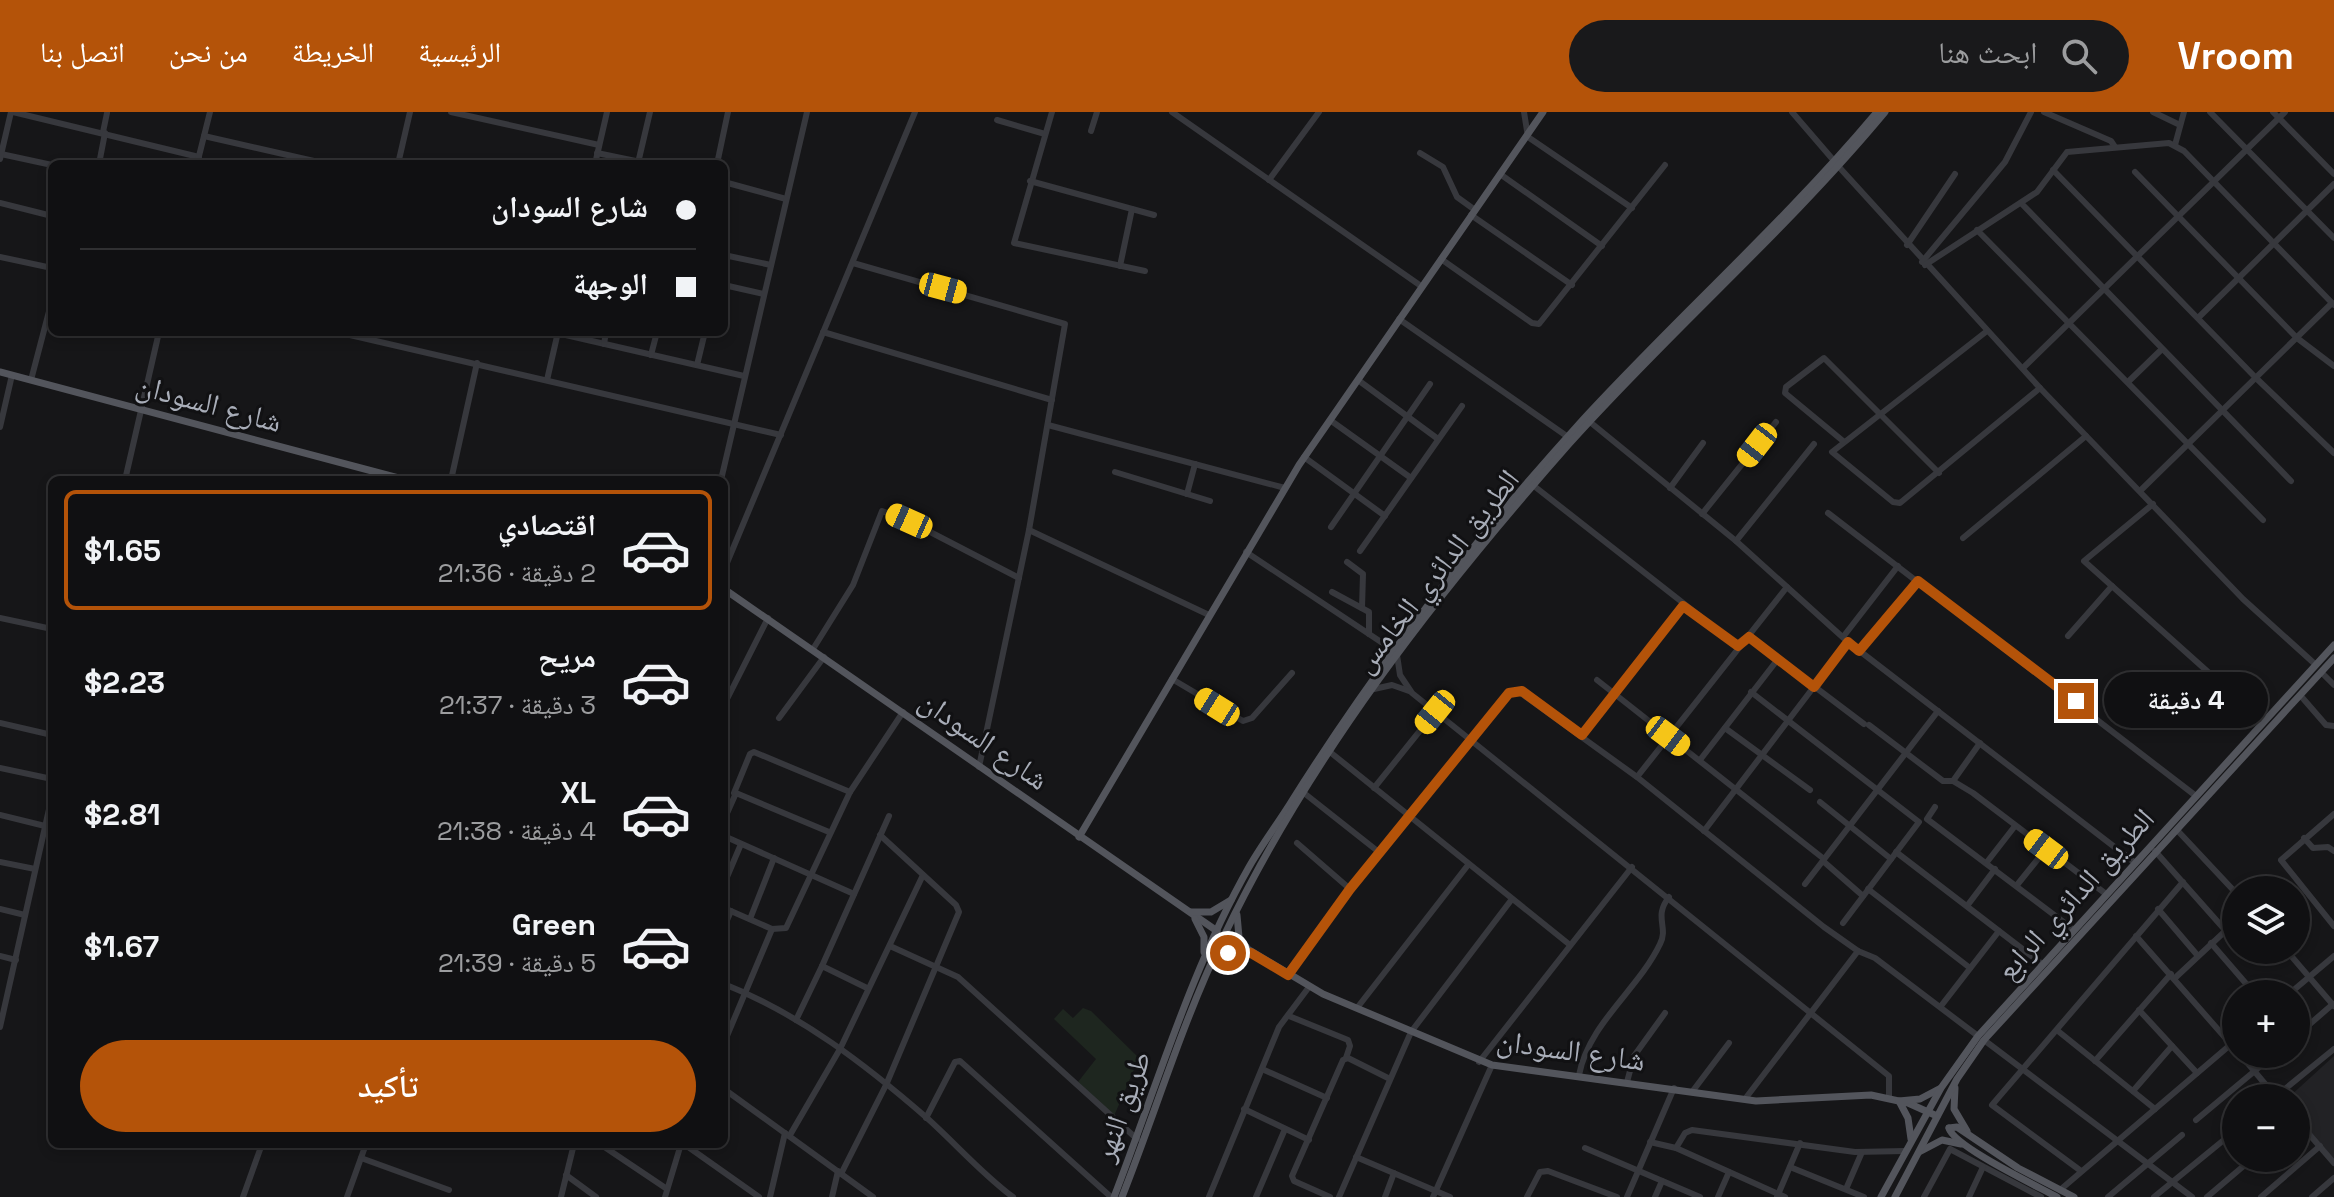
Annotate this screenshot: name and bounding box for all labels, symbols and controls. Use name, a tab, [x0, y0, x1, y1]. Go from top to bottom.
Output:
search box	[1569, 20, 2129, 92]
text: Vroom	[2177, 32, 2294, 80]
text: ابحث هنا	[1938, 33, 2037, 72]
text: اتصل بنا	[40, 34, 125, 70]
text: من نحن	[169, 34, 248, 70]
text: الخريطة	[292, 34, 374, 70]
text: الرئيسية	[418, 34, 501, 70]
icon: search	[2057, 34, 2101, 78]
text: شارع السودان	[491, 187, 648, 226]
text: الوجهة	[573, 264, 648, 303]
car	[917, 270, 969, 306]
street label: شارع السودان	[132, 365, 286, 441]
car	[1733, 419, 1781, 471]
street label: الطريق الدائري الخامس	[1344, 461, 1532, 684]
car	[882, 500, 936, 542]
text: اقتصادي	[498, 505, 596, 544]
icon: car	[620, 514, 692, 586]
text: $1.65	[84, 531, 161, 570]
text: 2 دقيقة · 21:36	[438, 556, 596, 590]
text: مريح	[538, 637, 596, 676]
icon: car	[620, 646, 692, 718]
text: $2.23	[84, 663, 165, 702]
callout: 4 دقيقة	[2104, 673, 2268, 729]
street label: شارع السودان	[912, 681, 1056, 799]
route end	[2058, 683, 2094, 719]
text: 4 دقيقة	[2147, 683, 2225, 717]
car	[1190, 684, 1244, 730]
car	[1411, 686, 1459, 738]
text: 3 دقيقة · 21:37	[439, 688, 596, 722]
car	[1642, 712, 1694, 760]
text: XL	[560, 773, 596, 812]
icon: car	[620, 778, 692, 850]
text: $2.81	[84, 795, 161, 834]
street label: الطريق الدائري الرابع	[1987, 800, 2166, 991]
text: 4 دقيقة · 21:38	[437, 814, 596, 848]
car	[2020, 825, 2072, 873]
map controls	[2222, 876, 2310, 1172]
button: layers	[2222, 876, 2310, 964]
text: Green	[512, 905, 596, 944]
icon: car	[620, 910, 692, 982]
text: $1.67	[84, 927, 159, 966]
route start	[1210, 935, 1246, 971]
text: 5 دقيقة · 21:39	[438, 946, 596, 980]
button: +	[2222, 980, 2310, 1068]
street label: شارع السودان	[1494, 1020, 1648, 1080]
button: تأكيد	[80, 1040, 696, 1132]
street label: طريق النهر	[1084, 1045, 1160, 1168]
button: −	[2222, 1084, 2310, 1172]

